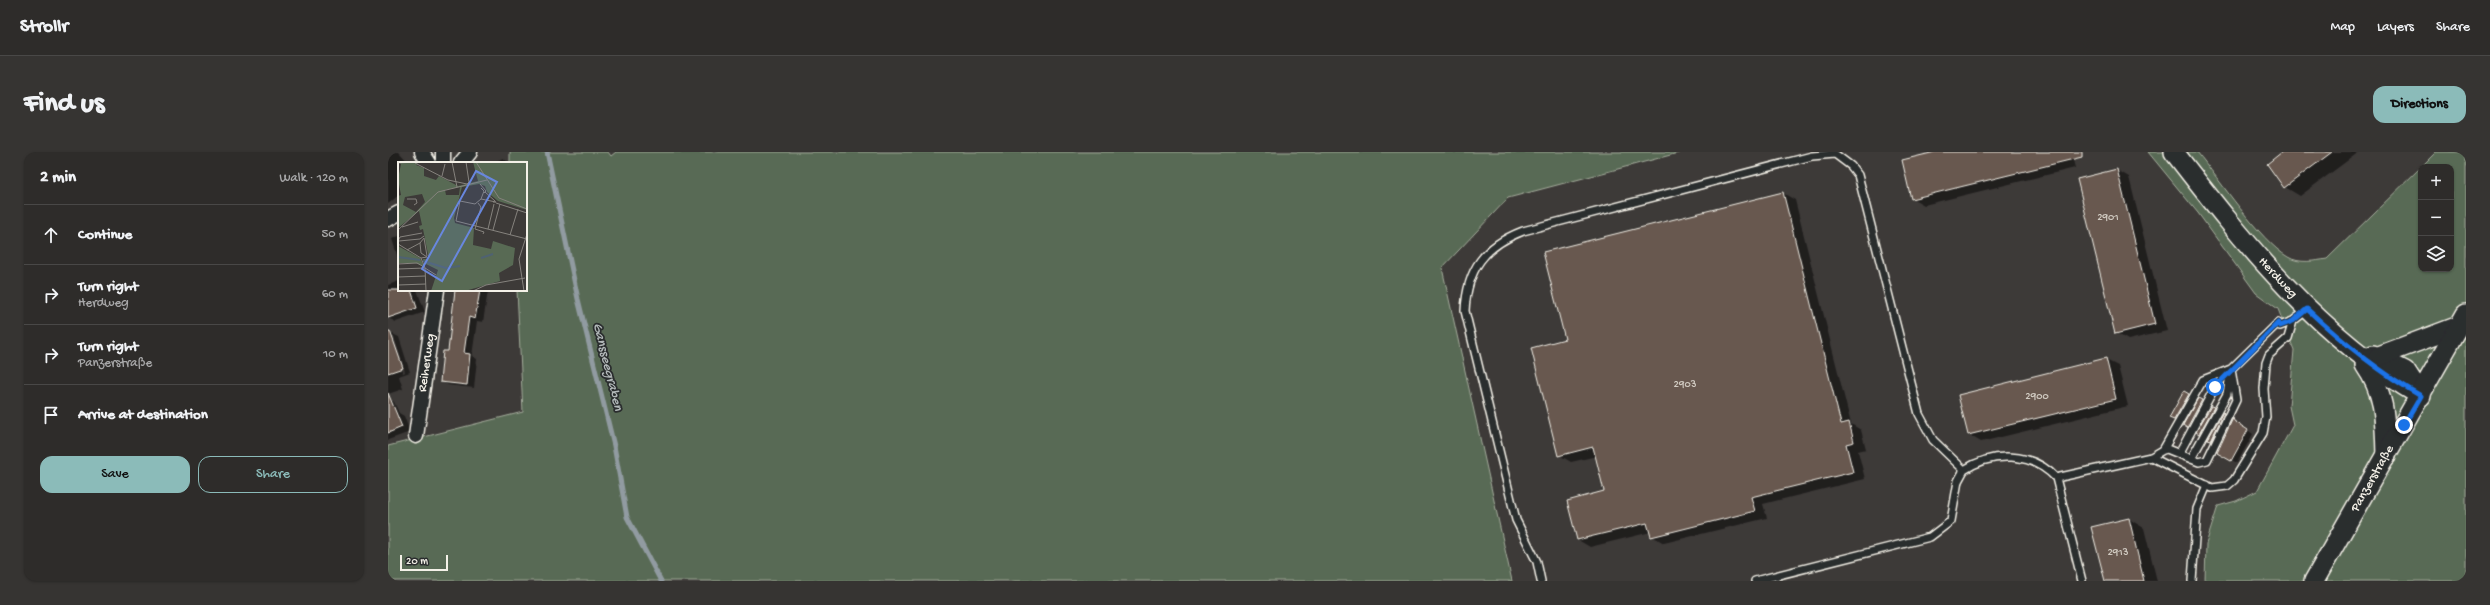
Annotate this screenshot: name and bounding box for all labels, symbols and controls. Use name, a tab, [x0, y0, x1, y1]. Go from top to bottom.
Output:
text: Strollr	[20, 16, 68, 39]
text: Map	[2331, 19, 2355, 36]
text: Layers	[2377, 19, 2414, 36]
text: Share	[2436, 19, 2470, 36]
button: Directions	[2373, 86, 2466, 123]
text: Find us	[24, 88, 104, 121]
inset map	[398, 162, 527, 291]
map controls	[2418, 164, 2454, 272]
button: +	[2418, 164, 2454, 200]
text: 2 min	[40, 168, 76, 188]
text: Walk · 120 m	[280, 171, 348, 186]
button: −	[2418, 200, 2454, 236]
house number: 2901	[2097, 212, 2119, 224]
icon: ahead	[40, 224, 62, 246]
text: Continue	[78, 226, 132, 244]
text: 50 m	[321, 227, 348, 242]
button: layers	[2418, 236, 2454, 272]
street label: Herdweg	[2255, 254, 2301, 301]
text: Turn right	[78, 278, 138, 296]
icon: right	[40, 284, 62, 306]
text: 60 m	[322, 287, 348, 302]
text: Herdweg	[78, 296, 129, 311]
water label: Gansseegraben	[588, 321, 626, 413]
street label: Reiherweg	[415, 333, 438, 393]
text: Turn right	[78, 338, 138, 356]
icon: right	[40, 344, 62, 366]
text: 10 m	[323, 347, 348, 362]
text: Panzerstraße	[78, 356, 152, 371]
route start	[2206, 378, 2224, 396]
house number: 2903	[1674, 379, 1697, 391]
house number: 2900	[2025, 391, 2049, 403]
icon: arrive	[40, 404, 62, 426]
text: Arrive at destination	[78, 406, 208, 424]
route end	[2395, 416, 2413, 434]
street label: Panzerstraße	[2347, 442, 2397, 515]
button: Save	[40, 456, 190, 493]
button: Share	[198, 456, 348, 493]
house number: 2913	[2107, 547, 2129, 559]
scale bar	[400, 553, 448, 572]
text: 20 m	[406, 556, 428, 568]

